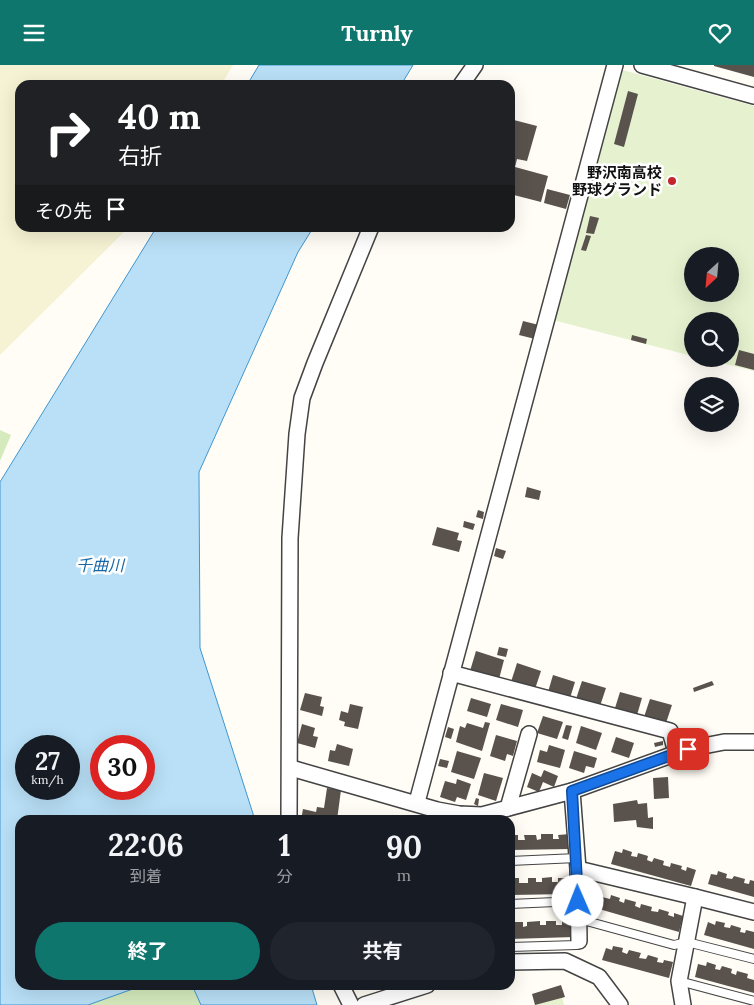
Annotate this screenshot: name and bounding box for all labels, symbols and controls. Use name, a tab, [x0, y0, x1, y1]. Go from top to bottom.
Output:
icon: menu	[20, 19, 48, 47]
text: Turnly	[341, 19, 413, 47]
icon: heart	[706, 19, 734, 47]
text: 40 m	[118, 94, 201, 139]
icon: right	[35, 100, 100, 165]
text: 右折	[118, 142, 162, 170]
place label: 野沢南高校 野球グランド	[572, 163, 662, 199]
marker: 野沢南高校 野球グランド	[666, 175, 678, 187]
icon: arrive	[102, 195, 130, 223]
text: その先	[35, 199, 92, 223]
north arrow	[684, 247, 739, 303]
map controls	[684, 247, 739, 432]
button: search	[684, 312, 739, 367]
button: layers	[684, 377, 739, 432]
water label: 千曲川	[76, 555, 126, 575]
pin	[667, 728, 709, 770]
speed limit sign: 30	[90, 735, 155, 800]
icon: arrive	[674, 735, 702, 763]
text: 27	[35, 745, 60, 777]
text: km/h	[31, 772, 64, 787]
text: 22:06	[108, 826, 184, 864]
text: 1	[279, 826, 291, 864]
text: 90	[386, 828, 422, 866]
text: m	[397, 865, 411, 885]
text: 到着	[130, 866, 162, 886]
text: 分	[277, 866, 293, 886]
position arrow	[551, 874, 603, 926]
button: 終了	[35, 922, 260, 980]
button: 共有	[270, 922, 495, 980]

